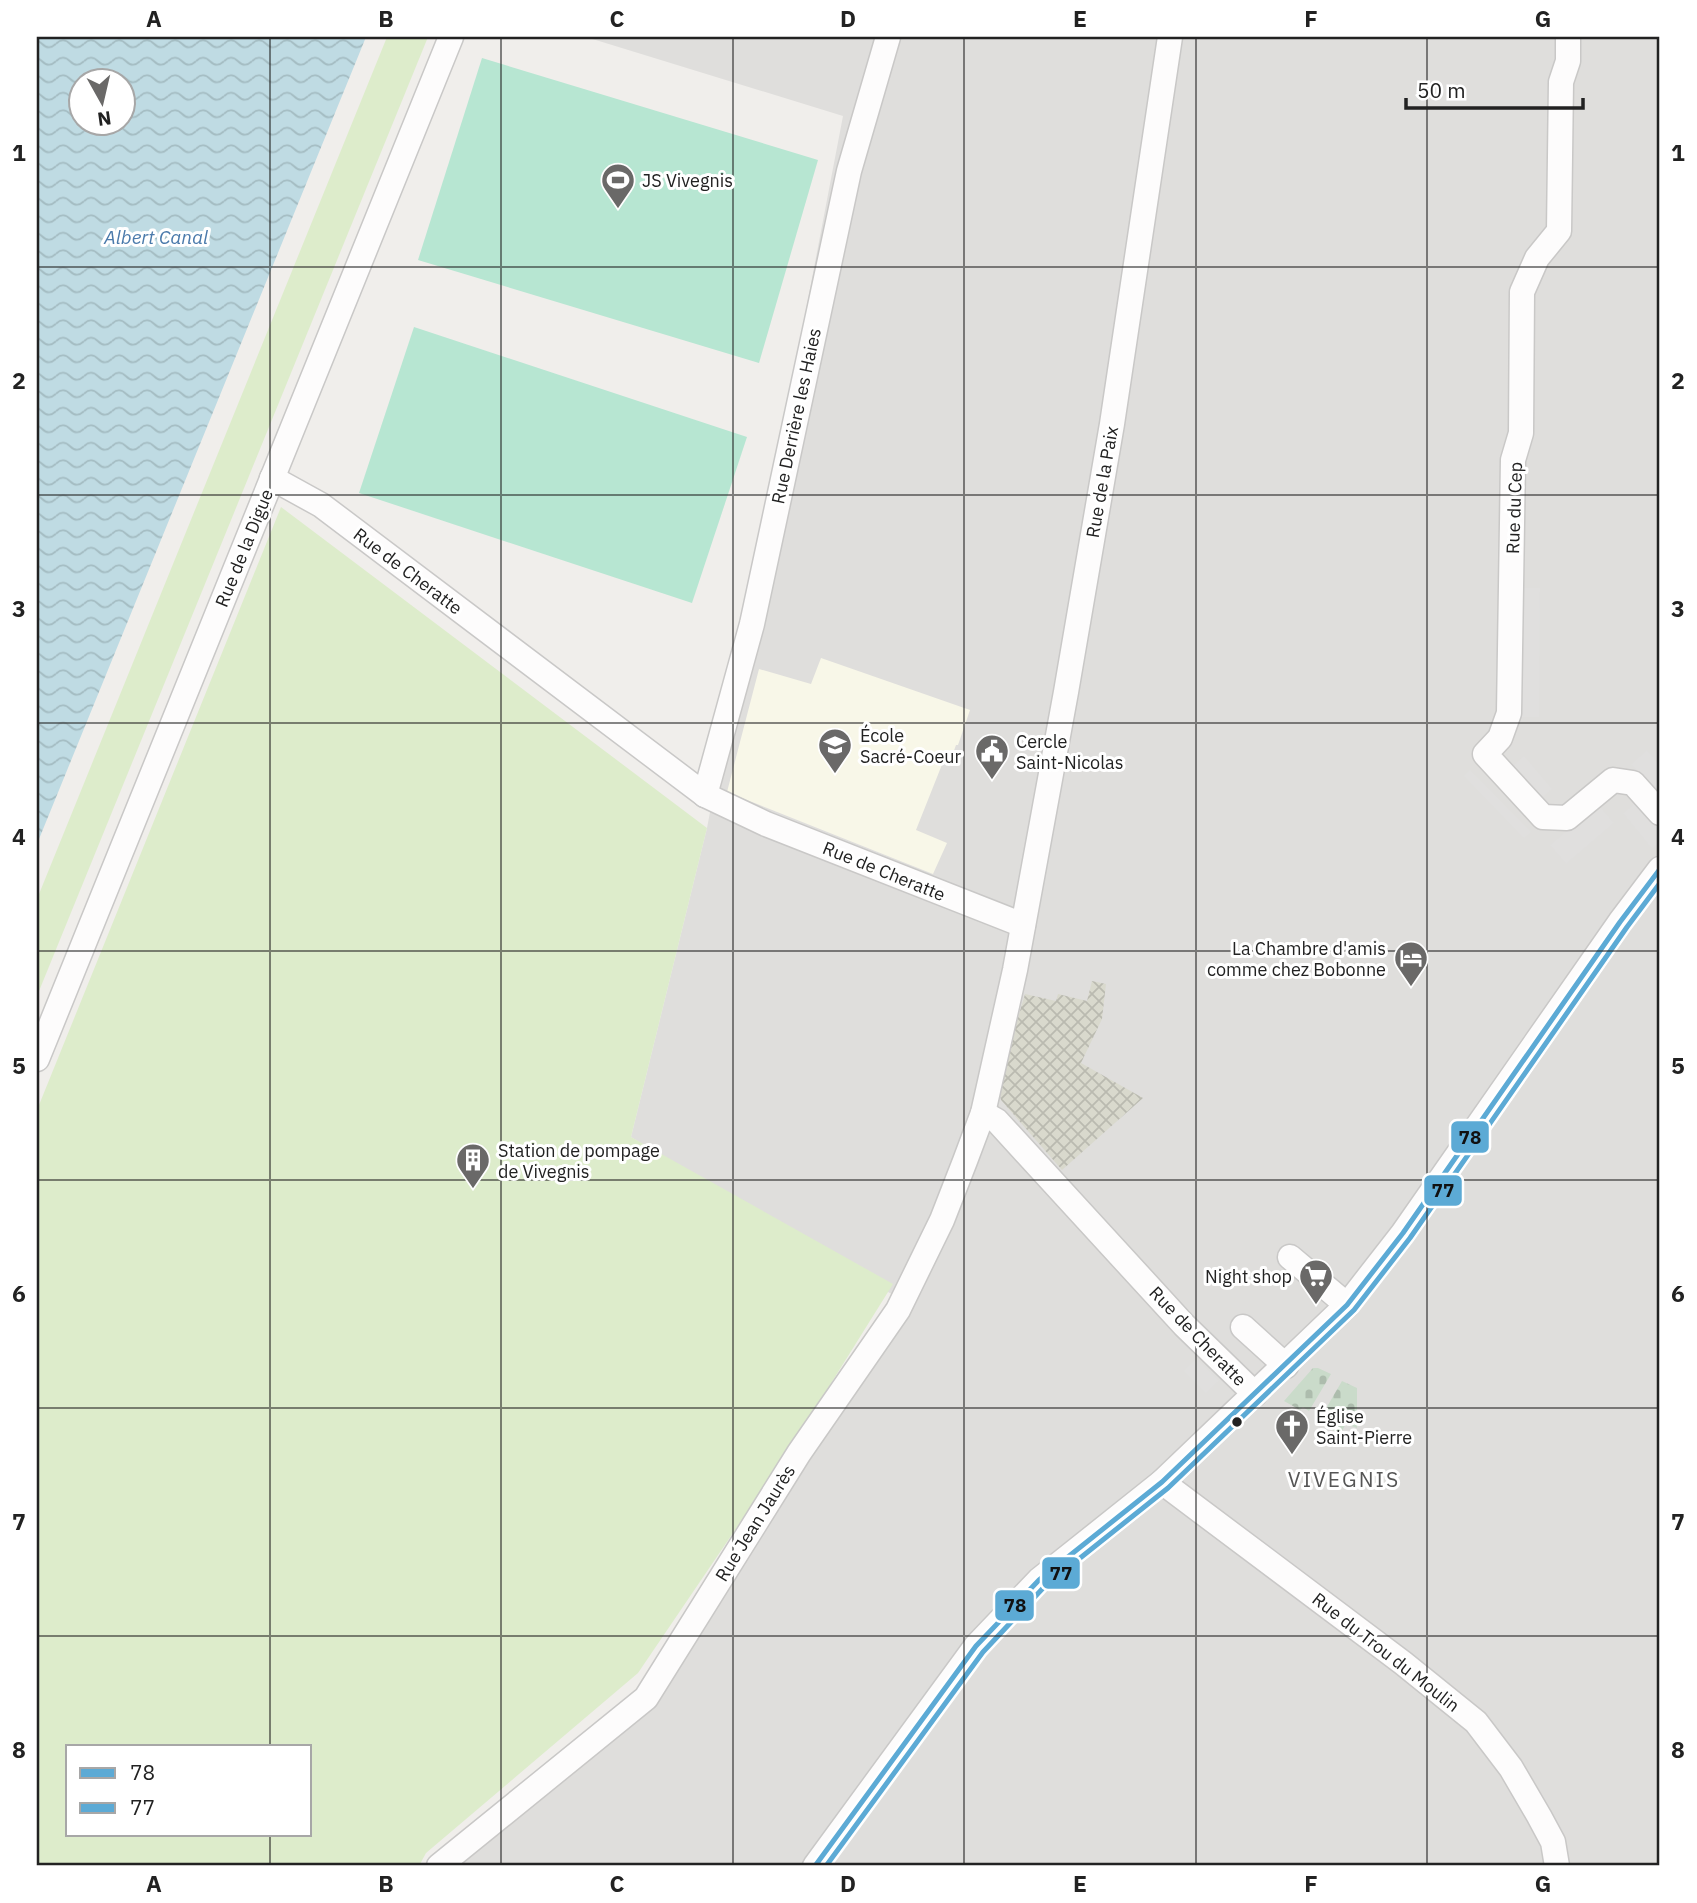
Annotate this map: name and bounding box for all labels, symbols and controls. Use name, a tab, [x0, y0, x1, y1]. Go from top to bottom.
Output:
text: A	[146, 3, 162, 33]
text: B	[378, 3, 394, 33]
text: C	[610, 3, 625, 33]
text: D	[840, 3, 856, 33]
text: E	[1073, 3, 1087, 33]
text: F	[1304, 3, 1318, 33]
text: G	[1535, 3, 1551, 33]
north arrow	[66, 66, 136, 136]
scale bar	[1406, 66, 1583, 110]
text: 50 m	[1417, 76, 1466, 104]
text: N	[96, 106, 113, 132]
text: 1	[12, 137, 26, 167]
text: 1	[1671, 137, 1685, 167]
sports icon: JS Vivegnis	[599, 161, 637, 210]
place label: JS Vivegnis	[642, 169, 733, 192]
water label: Albert Canal	[103, 225, 208, 249]
street label: Rue Derrière les Haies	[766, 326, 826, 506]
text: 2	[12, 365, 26, 395]
text: 2	[1671, 365, 1685, 395]
street label: Rue de la Paix	[1081, 424, 1123, 540]
street label: Rue du Cep	[1501, 461, 1527, 555]
street label: Rue de la Digue	[210, 485, 278, 610]
street label: Rue de Cheratte	[349, 523, 467, 619]
text: 3	[12, 593, 26, 623]
text: 3	[1671, 593, 1685, 623]
place label: École Sacré-Coeur	[860, 724, 962, 768]
school or university icon: École Sacré-Coeur	[816, 726, 854, 775]
place label: Cercle Saint-Nicolas	[1016, 730, 1123, 774]
public building icon: Cercle Saint-Nicolas	[973, 732, 1011, 781]
text: 4	[12, 821, 26, 851]
text: 4	[1671, 821, 1685, 851]
street label: Rue de Cheratte	[819, 836, 949, 906]
place label: La Chambre d'amis comme chez Bobonne	[1207, 937, 1386, 981]
hotel icon: La Chambre d'amis comme chez Bobonne	[1392, 939, 1430, 988]
text: 5	[12, 1050, 26, 1080]
text: 5	[1671, 1050, 1685, 1080]
line badge: 78	[1450, 1120, 1490, 1154]
text: 78	[1459, 1125, 1481, 1149]
place label: Station de pompage de Vivegnis	[498, 1139, 660, 1183]
building icon: Station de pompage de Vivegnis	[454, 1141, 492, 1190]
line badge: 77	[1423, 1174, 1463, 1207]
text: 77	[1432, 1178, 1454, 1202]
supermarket icon: Night shop	[1297, 1257, 1335, 1306]
place label: Night shop	[1205, 1265, 1292, 1288]
text: 6	[12, 1278, 26, 1308]
text: 6	[1671, 1278, 1685, 1308]
street label: Rue de Cheratte	[1145, 1281, 1252, 1391]
place label: Église Saint-Pierre	[1316, 1405, 1412, 1449]
church icon: Église Saint-Pierre	[1273, 1407, 1311, 1456]
unlabelled marker	[1230, 1415, 1244, 1429]
street label: Rue Jean Jaurès	[710, 1460, 800, 1586]
district label: VIVEGNIS	[1288, 1465, 1400, 1493]
text: 7	[12, 1506, 26, 1536]
text: 7	[1671, 1506, 1685, 1536]
line badge: 77	[1041, 1556, 1081, 1590]
text: 77	[1050, 1561, 1072, 1585]
street label: Rue du Trou du Moulin	[1308, 1587, 1464, 1717]
line badge: 78	[994, 1589, 1035, 1622]
text: 78	[1004, 1593, 1026, 1617]
text: 8	[12, 1734, 26, 1764]
text: 8	[1671, 1734, 1685, 1764]
legend	[66, 1745, 312, 1836]
text: 78	[130, 1758, 155, 1786]
text: 77	[130, 1793, 155, 1821]
text: A	[146, 1868, 162, 1898]
text: B	[378, 1868, 394, 1898]
text: C	[610, 1868, 625, 1898]
text: D	[840, 1868, 856, 1898]
text: E	[1073, 1868, 1087, 1898]
text: F	[1304, 1868, 1318, 1898]
text: G	[1535, 1868, 1551, 1898]

